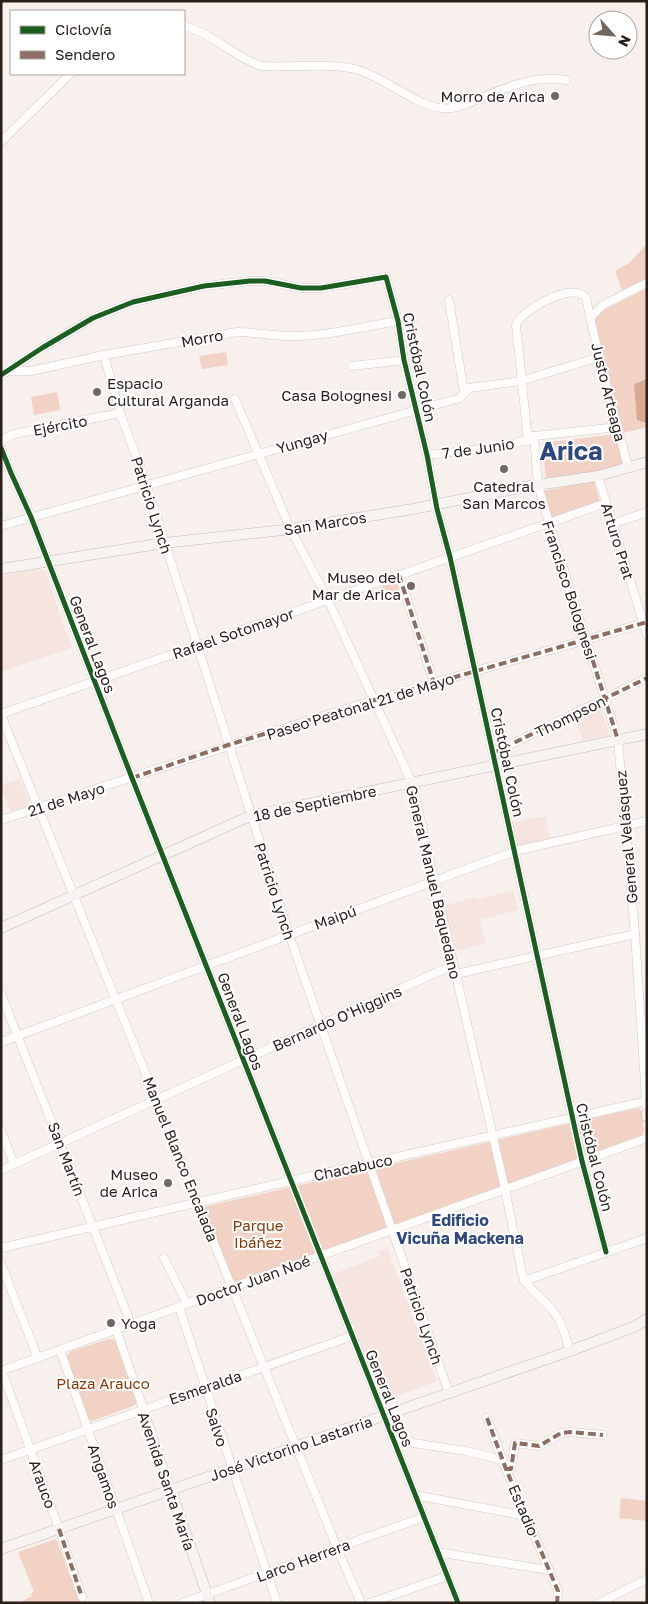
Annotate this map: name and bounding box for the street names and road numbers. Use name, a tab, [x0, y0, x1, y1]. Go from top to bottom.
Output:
street label: Cristóbal Colón	[400, 311, 440, 423]
street label: Morro	[180, 325, 224, 351]
street label: Justo Arteaga	[588, 341, 630, 443]
street label: Ejército	[31, 411, 89, 439]
street label: Yungay	[274, 425, 330, 457]
street label: 7 de Junio	[441, 434, 515, 462]
street label: Patricio Lynch	[128, 454, 176, 556]
street label: Arturo Prat	[598, 500, 638, 582]
street label: San Marcos	[282, 508, 368, 538]
street label: Francisco Bolognesi	[539, 518, 601, 662]
street label: General Lagos	[66, 593, 120, 695]
street label: Rafael Sotomayor	[170, 604, 296, 662]
street label: Paseo Peatonal 21 de Mayo	[264, 669, 456, 743]
street label: Thompson	[532, 691, 608, 741]
street label: Cristóbal Colón	[488, 706, 528, 818]
street label: General Velásquez	[611, 769, 641, 904]
street label: 21 de Mayo	[25, 778, 107, 820]
street label: 18 de Septiembre	[252, 781, 378, 825]
street label: General Manuel Baquedano	[403, 783, 465, 981]
street label: Patricio Lynch	[251, 840, 299, 942]
street label: Maipú	[311, 901, 359, 933]
street label: General Lagos	[214, 970, 268, 1072]
street label: Bernardo O'Higgins	[270, 981, 404, 1055]
street label: Manuel Blanco Encalada	[140, 1074, 222, 1244]
street label: Cristóbal Colón	[573, 1101, 617, 1213]
street label: San Martín	[45, 1119, 89, 1199]
street label: Chacabuco	[312, 1150, 394, 1184]
street label: Doctor Juan Noé	[193, 1251, 313, 1309]
street label: Patricio Lynch	[397, 1265, 447, 1367]
street label: General Lagos	[362, 1347, 418, 1449]
street label: Esmeralda	[166, 1366, 244, 1408]
street label: Salvo	[202, 1405, 232, 1449]
street label: Avenida Santa María	[135, 1409, 199, 1553]
street label: José Victorino Lastarria	[207, 1412, 375, 1484]
street label: Angamos	[85, 1441, 123, 1511]
street label: Arauco	[26, 1457, 60, 1511]
street label: Estadio	[505, 1482, 543, 1538]
street label: Larco Herrera	[254, 1535, 352, 1585]

